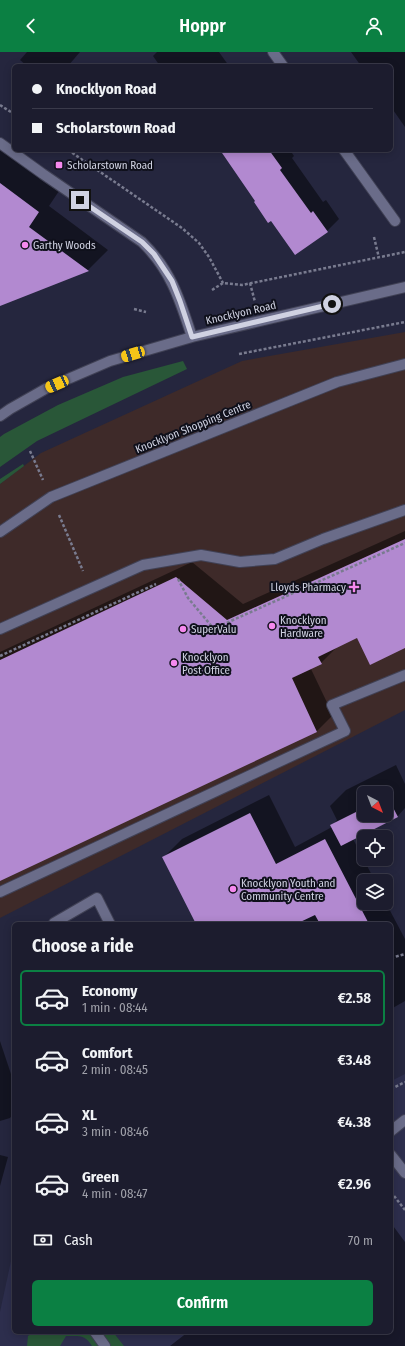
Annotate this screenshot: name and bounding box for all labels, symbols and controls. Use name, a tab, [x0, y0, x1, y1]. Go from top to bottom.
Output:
icon: back	[20, 15, 42, 37]
text: Hoppr	[179, 15, 226, 37]
icon: person	[363, 15, 385, 37]
text: Knocklyon Road	[56, 80, 156, 98]
text: Scholarstown Road	[56, 119, 176, 137]
place label: Scholarstown Road	[67, 159, 153, 172]
marker: Scholarstown Road	[54, 160, 64, 170]
route end	[71, 191, 89, 209]
place label: Garthy Woods	[33, 239, 96, 252]
marker: Garthy Woods	[20, 240, 30, 250]
route start	[323, 295, 341, 313]
street label: Knocklyon Road	[205, 299, 277, 327]
car	[120, 345, 146, 363]
car	[44, 374, 70, 394]
street label: Knocklyon Shopping Centre	[133, 398, 253, 456]
place label: Lloyds Pharmacy	[271, 581, 346, 594]
marker: Lloyds Pharmacy	[349, 582, 359, 592]
place label: Knocklyon Hardware	[280, 614, 326, 640]
marker: Knocklyon Hardware	[267, 621, 277, 631]
place label: SuperValu	[191, 623, 236, 636]
marker: SuperValu	[178, 624, 188, 634]
place label: Knocklyon Post Office	[182, 651, 230, 677]
marker: Knocklyon Post Office	[169, 658, 179, 668]
north arrow	[357, 786, 393, 822]
map controls	[357, 786, 393, 910]
button: locate	[357, 830, 393, 866]
button: layers	[357, 874, 393, 910]
place label: Knocklyon Youth and Community Centre	[241, 877, 336, 903]
marker: Knocklyon Youth and Community Centre	[228, 884, 238, 894]
text: Choose a ride	[32, 935, 134, 957]
icon: car	[34, 980, 70, 1016]
text: Economy	[82, 982, 137, 1000]
text: €2.58	[338, 989, 371, 1007]
text: 1 min · 08:44	[82, 1000, 148, 1015]
icon: car	[34, 1042, 70, 1078]
text: Comfort	[82, 1044, 133, 1062]
text: €3.48	[338, 1051, 371, 1069]
text: 2 min · 08:45	[82, 1062, 148, 1077]
icon: car	[34, 1104, 70, 1140]
text: XL	[82, 1106, 97, 1124]
text: €4.38	[337, 1113, 371, 1131]
text: 3 min · 08:46	[82, 1124, 149, 1139]
icon: car	[34, 1166, 70, 1202]
text: Green	[82, 1168, 119, 1186]
text: €2.96	[338, 1175, 371, 1193]
text: 4 min · 08:47	[82, 1186, 148, 1201]
icon: cash	[32, 1229, 54, 1251]
text: Cash	[64, 1231, 93, 1249]
text: 70 m	[348, 1233, 373, 1248]
button: Confirm	[32, 1280, 373, 1326]

